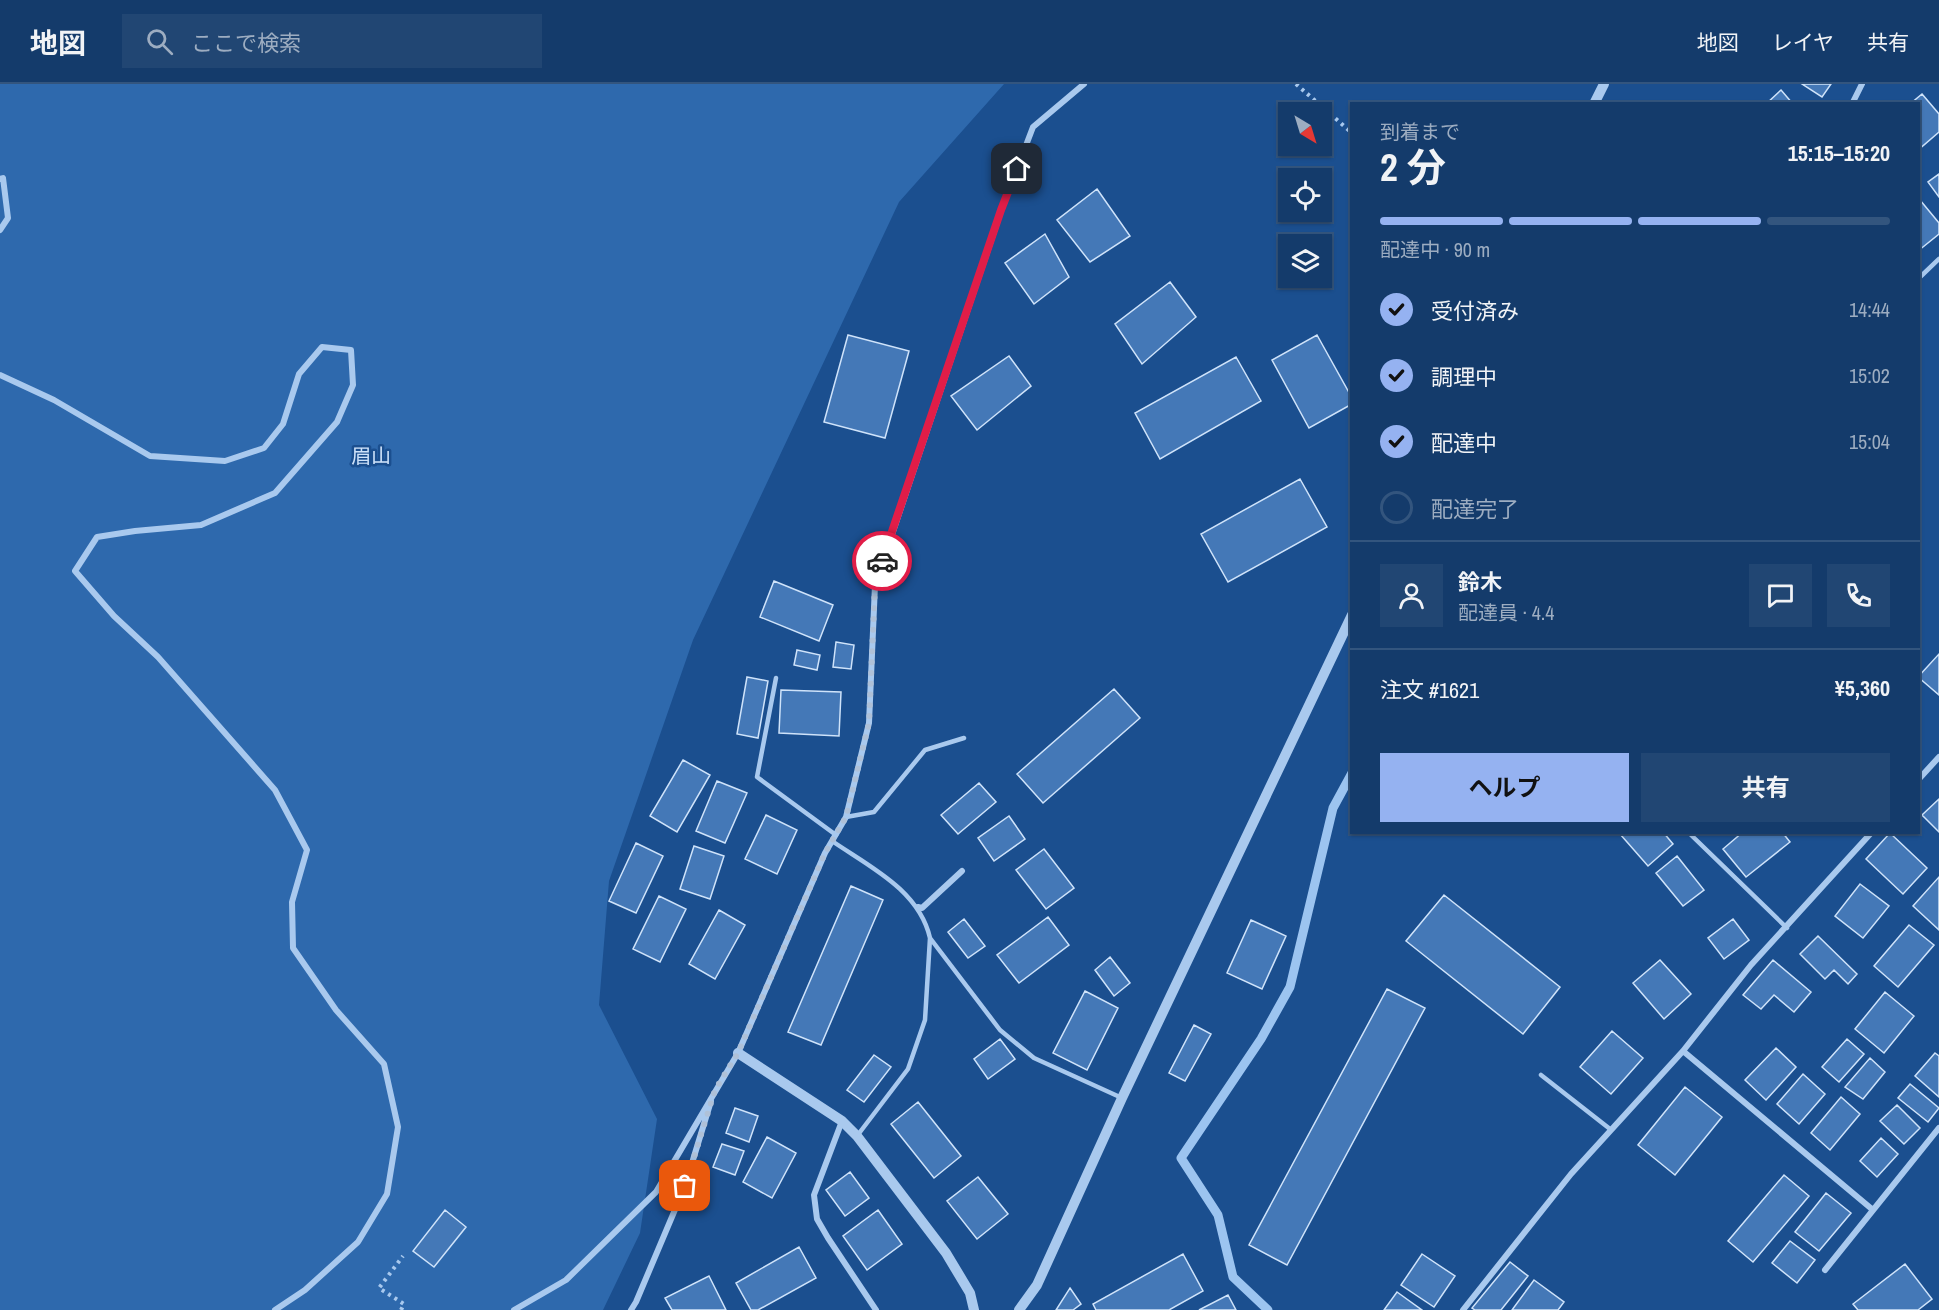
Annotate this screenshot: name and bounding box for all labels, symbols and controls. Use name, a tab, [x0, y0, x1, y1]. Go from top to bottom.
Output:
search box	[122, 14, 542, 68]
text: 地図	[30, 24, 86, 62]
icon: search	[143, 25, 176, 58]
text: ここで検索	[191, 28, 301, 58]
text: 地図	[1697, 28, 1739, 57]
text: レイヤ	[1772, 28, 1834, 57]
text: 共有	[1867, 28, 1909, 57]
north arrow	[1278, 102, 1332, 156]
map controls	[1278, 102, 1332, 288]
text: 到着まで	[1380, 118, 1460, 145]
text: 15:15–15:20	[1788, 138, 1890, 168]
text: 2 分	[1380, 141, 1446, 193]
pin	[991, 143, 1042, 194]
icon: home	[1000, 152, 1033, 185]
button: locate	[1278, 168, 1332, 222]
button: layers	[1278, 234, 1332, 288]
text: 配達中 · 90 m	[1380, 236, 1490, 263]
icon: check	[1380, 293, 1413, 326]
text: 受付済み	[1431, 296, 1519, 326]
text: 14:44	[1849, 296, 1890, 323]
icon: check	[1380, 359, 1413, 392]
text: 調理中	[1431, 362, 1497, 392]
text: 15:02	[1849, 362, 1890, 389]
icon: check	[1380, 425, 1413, 458]
text: 配達中	[1431, 428, 1497, 458]
text: 15:04	[1849, 428, 1890, 455]
park label: 眉山	[351, 442, 391, 469]
text: 配達完了	[1431, 494, 1519, 524]
courier	[852, 531, 912, 591]
icon: car	[866, 545, 899, 578]
button: person	[1380, 564, 1443, 627]
button: chat	[1749, 564, 1812, 627]
button: phone	[1827, 564, 1890, 627]
text: 鈴木	[1458, 567, 1502, 597]
text: 配達員 · 4.4	[1458, 599, 1554, 626]
text: ¥5,360	[1835, 673, 1890, 703]
text: 注文 #1621	[1380, 675, 1479, 705]
button: ヘルプ	[1380, 753, 1629, 822]
button: 共有	[1641, 753, 1890, 822]
pin	[659, 1160, 710, 1211]
icon: bag	[668, 1169, 701, 1202]

